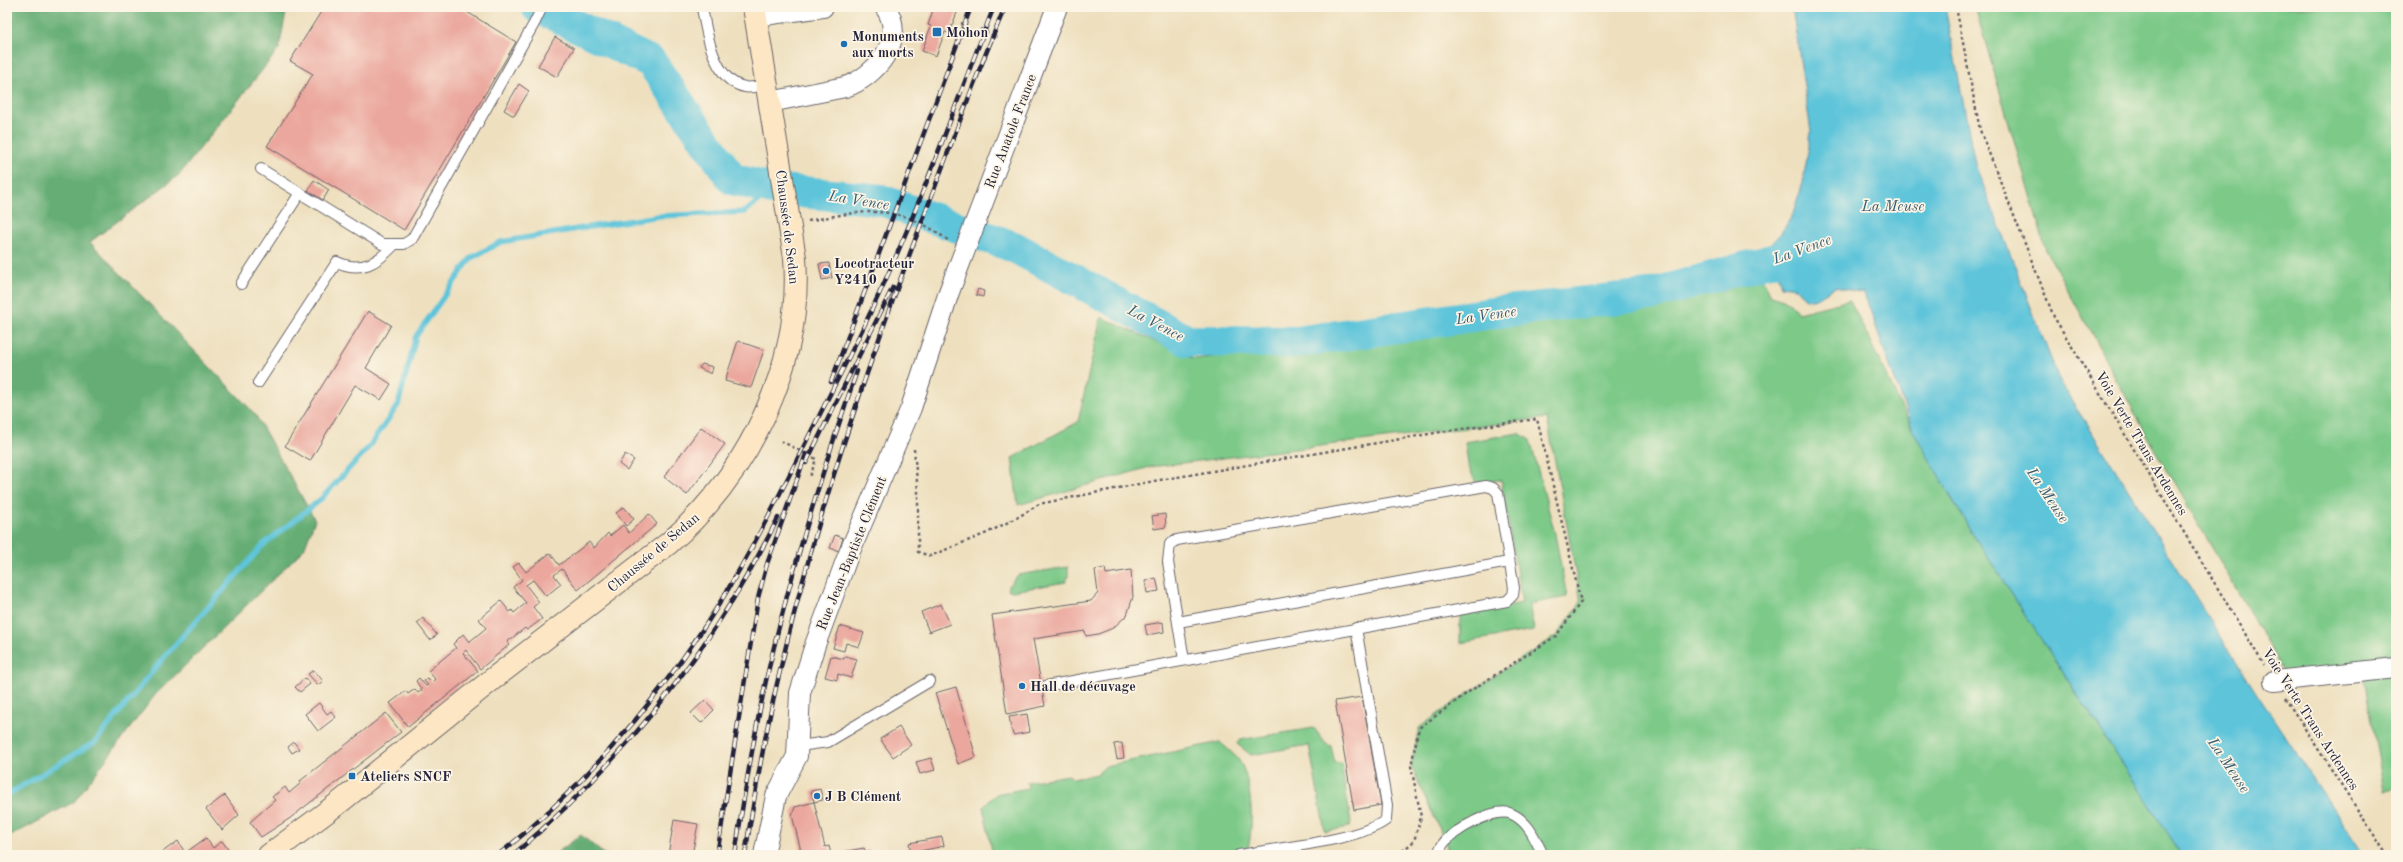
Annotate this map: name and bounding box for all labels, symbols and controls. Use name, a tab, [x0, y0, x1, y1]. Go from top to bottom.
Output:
marker: Mohon	[931, 26, 943, 38]
place label: Mohon	[946, 26, 988, 40]
place label: Monuments aux morts	[852, 30, 924, 60]
marker: Monuments aux morts	[839, 39, 849, 49]
street label: Rue Anatole France	[983, 72, 1039, 190]
street label: Chaussée de Sedan	[773, 169, 801, 285]
water label: La Vence	[826, 189, 890, 214]
water label: La Meuse	[1860, 200, 1925, 215]
water label: La Vence	[1770, 233, 1834, 268]
place label: Locotracteur Y2410	[834, 257, 914, 287]
marker: Locotracteur Y2410	[821, 266, 831, 276]
water label: La Vence	[1124, 303, 1186, 345]
water label: La Vence	[1454, 305, 1517, 328]
street label: Voie Verte Trans Ardennes	[2093, 369, 2190, 518]
water label: La Meuse	[2022, 465, 2071, 526]
street label: Rue Jean-Baptiste Clément	[815, 474, 889, 632]
street label: Chaussée de Sedan	[605, 510, 702, 595]
street label: Voie Verte Trans Ardennes	[2259, 646, 2361, 793]
place label: Hall de décuvage	[1030, 680, 1136, 694]
marker: Hall de décuvage	[1017, 681, 1027, 691]
water label: La Meuse	[2203, 735, 2252, 796]
place label: Ateliers SNCF	[360, 770, 451, 784]
marker: Ateliers SNCF	[347, 771, 357, 781]
place label: J B Clément	[825, 790, 901, 804]
marker: J B Clément	[812, 791, 822, 801]

